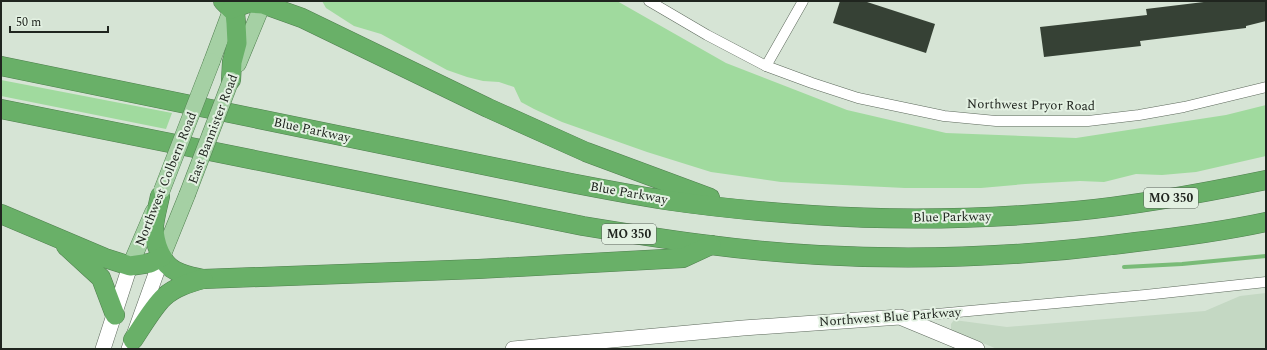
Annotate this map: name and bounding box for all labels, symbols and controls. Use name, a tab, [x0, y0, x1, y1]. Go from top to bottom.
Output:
scale bar	[10, 8, 108, 34]
text: 50 m	[16, 13, 41, 32]
street label: East Bannister Road	[183, 71, 243, 187]
street label: Northwest Pryor Road	[967, 94, 1095, 116]
street label: Northwest Colbern Road	[130, 109, 202, 249]
street label: Blue Parkway	[272, 112, 353, 148]
street label: Blue Parkway	[589, 176, 670, 210]
road number: MO 350	[1144, 188, 1198, 208]
street label: Blue Parkway	[913, 206, 992, 228]
road number: MO 350	[602, 224, 656, 244]
street label: Northwest Blue Parkway	[818, 302, 962, 332]

